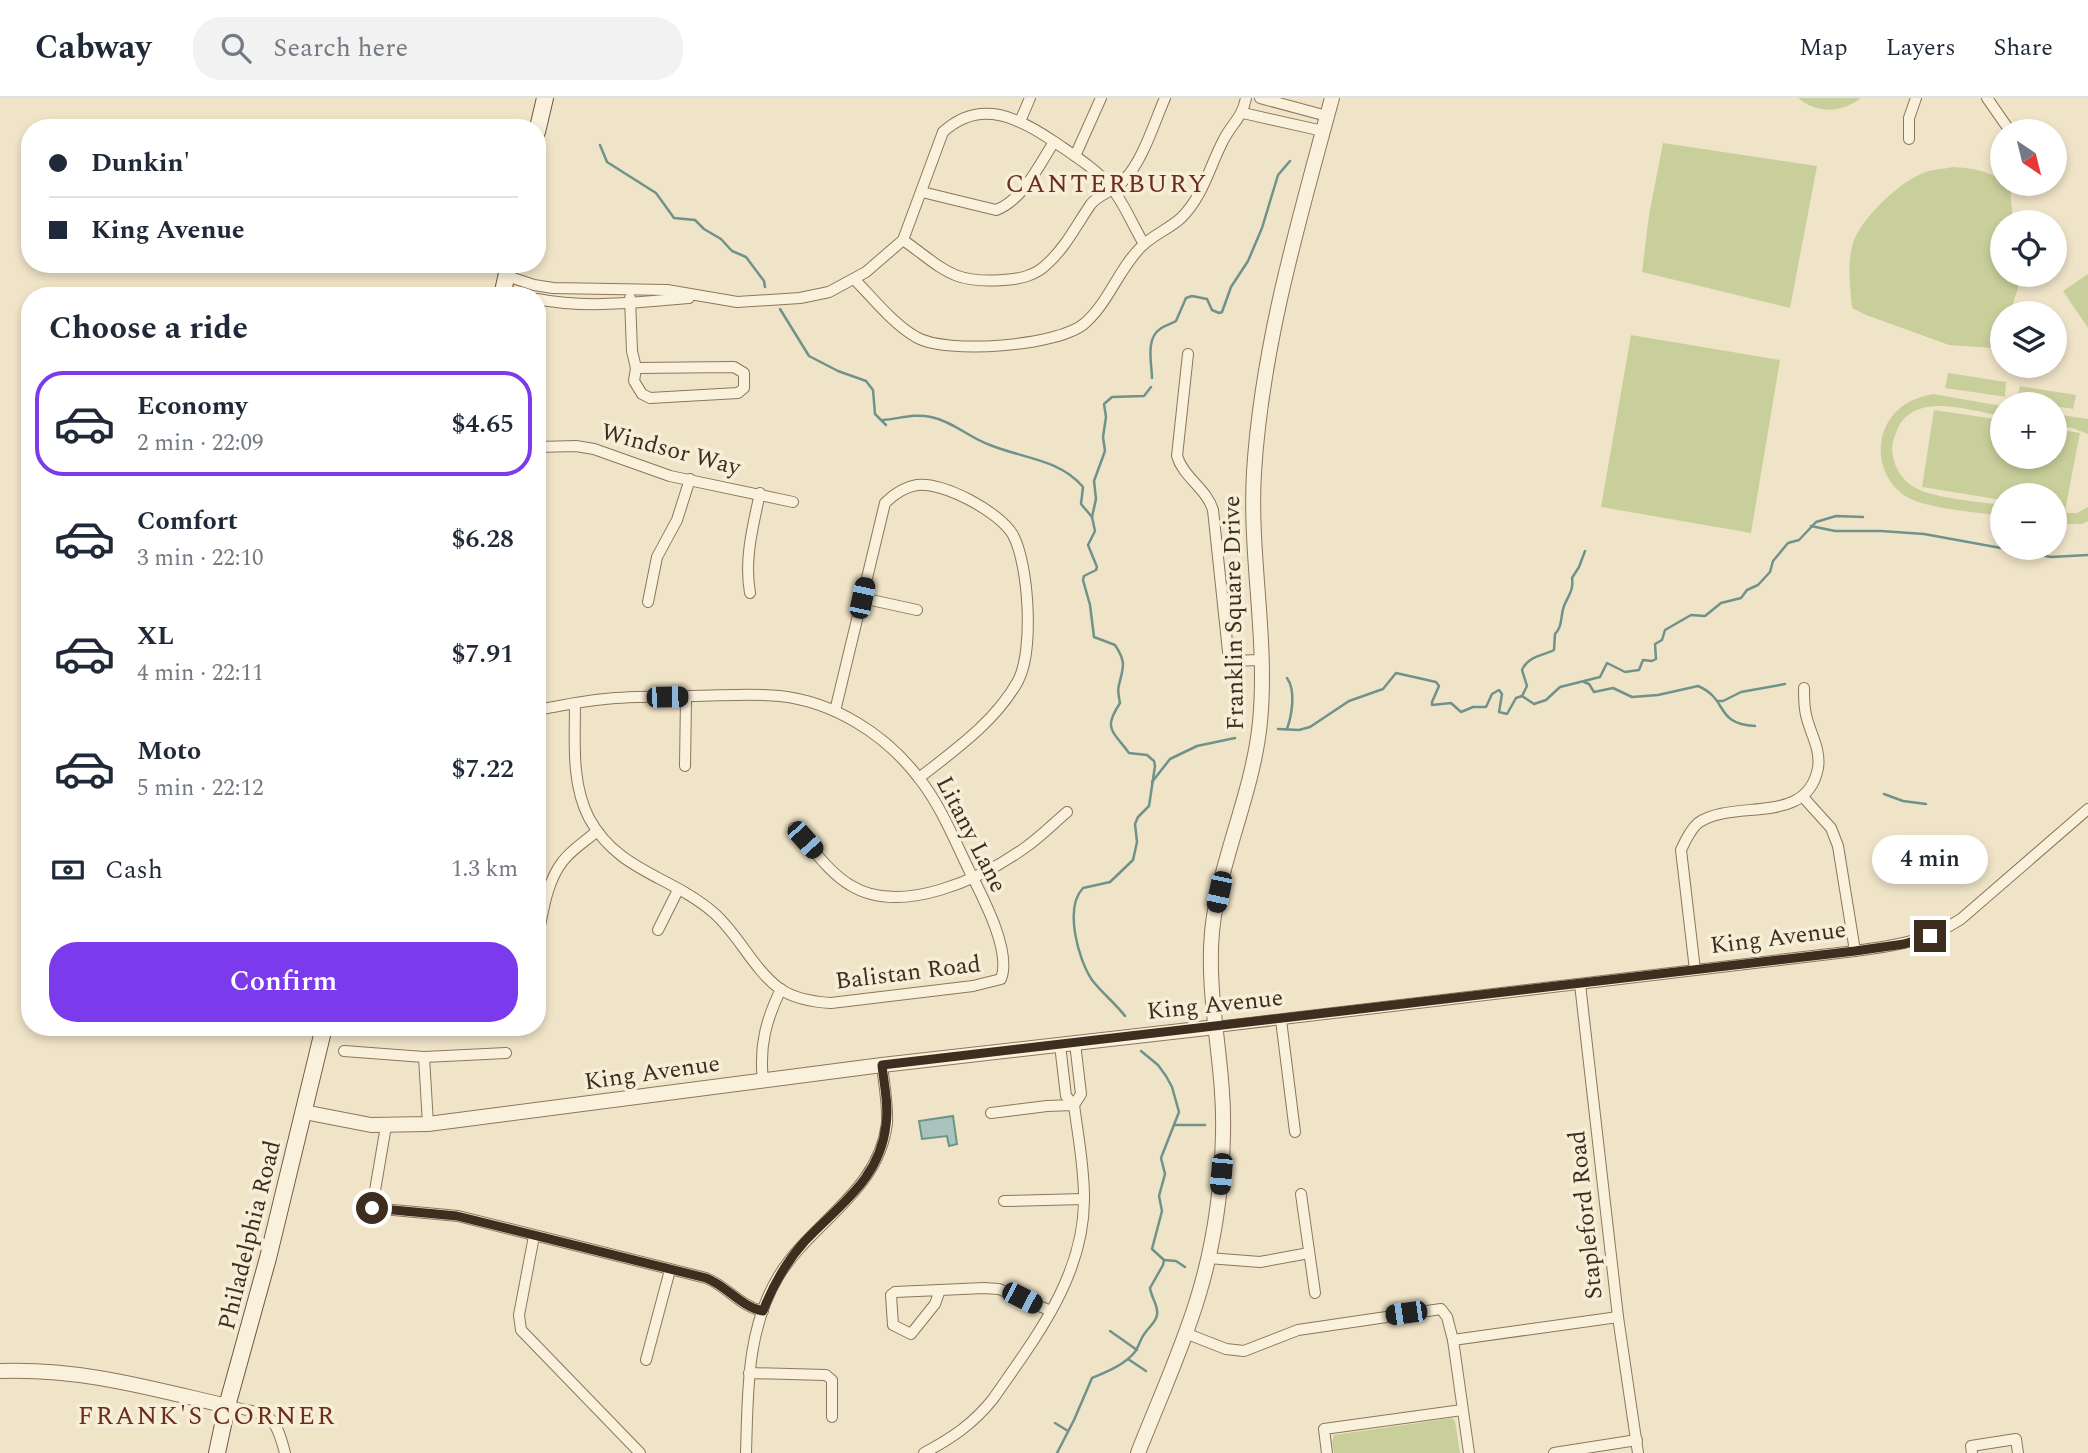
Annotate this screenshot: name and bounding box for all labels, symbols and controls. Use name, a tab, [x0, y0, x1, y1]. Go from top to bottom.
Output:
search box	[193, 17, 683, 80]
text: Cabway	[35, 23, 151, 73]
text: Search here	[273, 28, 408, 68]
icon: search	[217, 29, 255, 67]
text: Map	[1799, 30, 1848, 66]
text: Layers	[1886, 30, 1956, 66]
text: Share	[1994, 30, 2053, 66]
north arrow	[1990, 119, 2067, 196]
map controls	[1990, 119, 2067, 560]
text: Dunkin'	[91, 143, 190, 183]
district label: CANTERBURY	[1006, 164, 1209, 204]
text: King Avenue	[91, 210, 245, 250]
button: locate	[1990, 210, 2067, 287]
button: layers	[1990, 301, 2067, 378]
text: Choose a ride	[49, 304, 248, 353]
text: Economy	[137, 386, 247, 426]
icon: car	[53, 392, 116, 455]
button: +	[1990, 392, 2067, 469]
text: $4.65	[451, 404, 514, 444]
street label: Windsor Way	[597, 414, 746, 486]
text: 2 min · 22:09	[137, 426, 264, 461]
button: −	[1990, 483, 2067, 560]
street label: Franklin Square Drive	[1214, 495, 1254, 731]
text: Comfort	[137, 501, 238, 541]
icon: car	[53, 507, 116, 570]
text: $6.28	[451, 519, 514, 559]
text: 3 min · 22:10	[137, 541, 264, 576]
car	[848, 575, 877, 621]
text: XL	[137, 616, 174, 656]
icon: car	[53, 622, 116, 685]
text: $7.91	[451, 634, 514, 674]
text: 4 min · 22:11	[137, 656, 264, 691]
car	[646, 686, 689, 708]
text: Moto	[137, 731, 201, 771]
icon: car	[53, 737, 116, 800]
text: $7.22	[451, 749, 514, 789]
street label: Litany Lane	[926, 770, 1016, 899]
text: 5 min · 22:12	[137, 771, 264, 806]
car	[784, 817, 827, 863]
callout: 4 min	[1872, 834, 1988, 884]
text: 4 min	[1900, 842, 1960, 877]
text: Cash	[105, 850, 163, 890]
icon: cash	[49, 851, 87, 889]
text: 1.3 km	[451, 852, 518, 887]
car	[1205, 869, 1234, 915]
street label: King Avenue	[1708, 912, 1848, 964]
route end	[1914, 920, 1946, 952]
button: Confirm	[49, 942, 518, 1022]
street label: Balistan Road	[833, 946, 983, 1000]
street label: King Avenue	[1145, 980, 1285, 1030]
street label: King Avenue	[582, 1046, 722, 1100]
street label: Stapleford Road	[1559, 1129, 1613, 1301]
street label: Philadelphia Road	[209, 1137, 291, 1334]
car	[1209, 1152, 1234, 1196]
route start	[356, 1192, 388, 1224]
car	[999, 1279, 1046, 1317]
car	[1384, 1300, 1429, 1326]
district label: FRANK'S CORNER	[78, 1396, 336, 1436]

